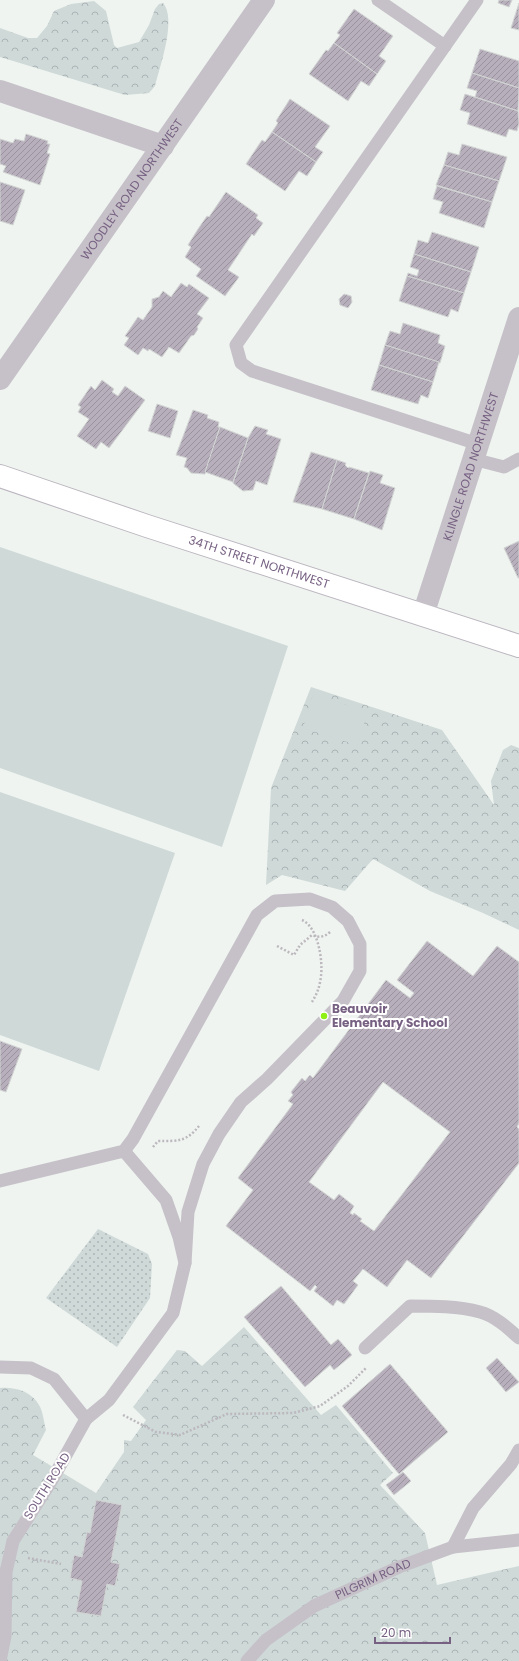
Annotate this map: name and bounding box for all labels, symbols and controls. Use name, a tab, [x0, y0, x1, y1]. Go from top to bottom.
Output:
street label: WOODLEY ROAD NORTHWEST	[76, 115, 187, 263]
street label: KLINGLE ROAD NORTHWEST	[438, 389, 503, 543]
street label: 34TH STREET NORTHWEST	[187, 531, 332, 592]
place label: Beauvoir Elementary School	[332, 1000, 447, 1031]
marker: Beauvoir Elementary School	[319, 1011, 329, 1021]
street label: SOUTH ROAD	[19, 1449, 74, 1522]
street label: PILGRIM ROAD	[332, 1554, 413, 1603]
scale bar	[375, 1619, 450, 1645]
text: 20 m	[381, 1624, 411, 1641]

